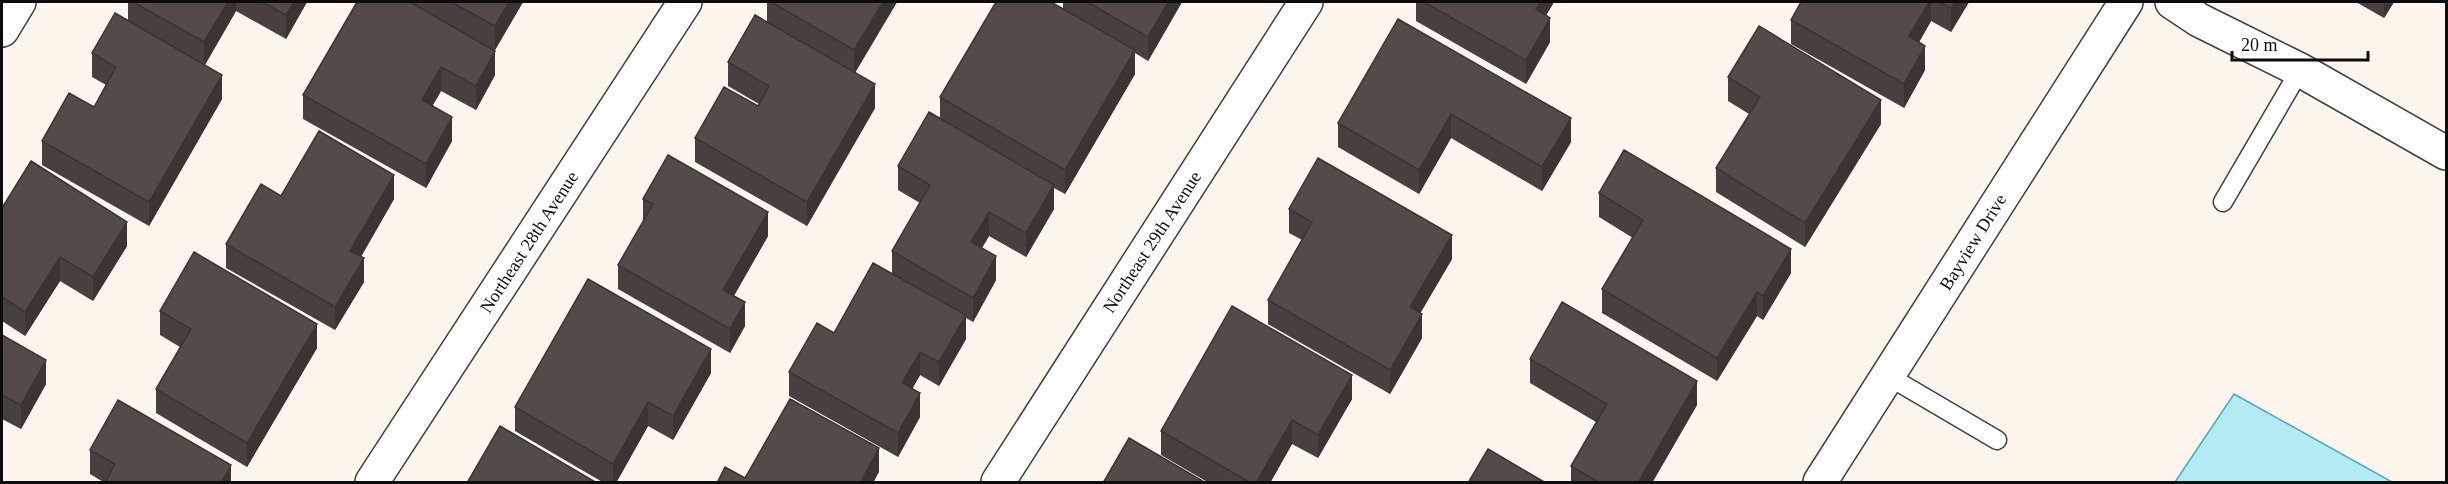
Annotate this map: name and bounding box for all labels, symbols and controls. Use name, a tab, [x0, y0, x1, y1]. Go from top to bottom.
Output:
scale bar	[2232, 24, 2368, 62]
text: 20 m	[2241, 35, 2278, 55]
street label: Northeast 28th Avenue	[476, 168, 582, 316]
street label: Northeast 29th Avenue	[1099, 168, 1205, 316]
street label: Bayview Drive	[1936, 190, 2010, 294]

